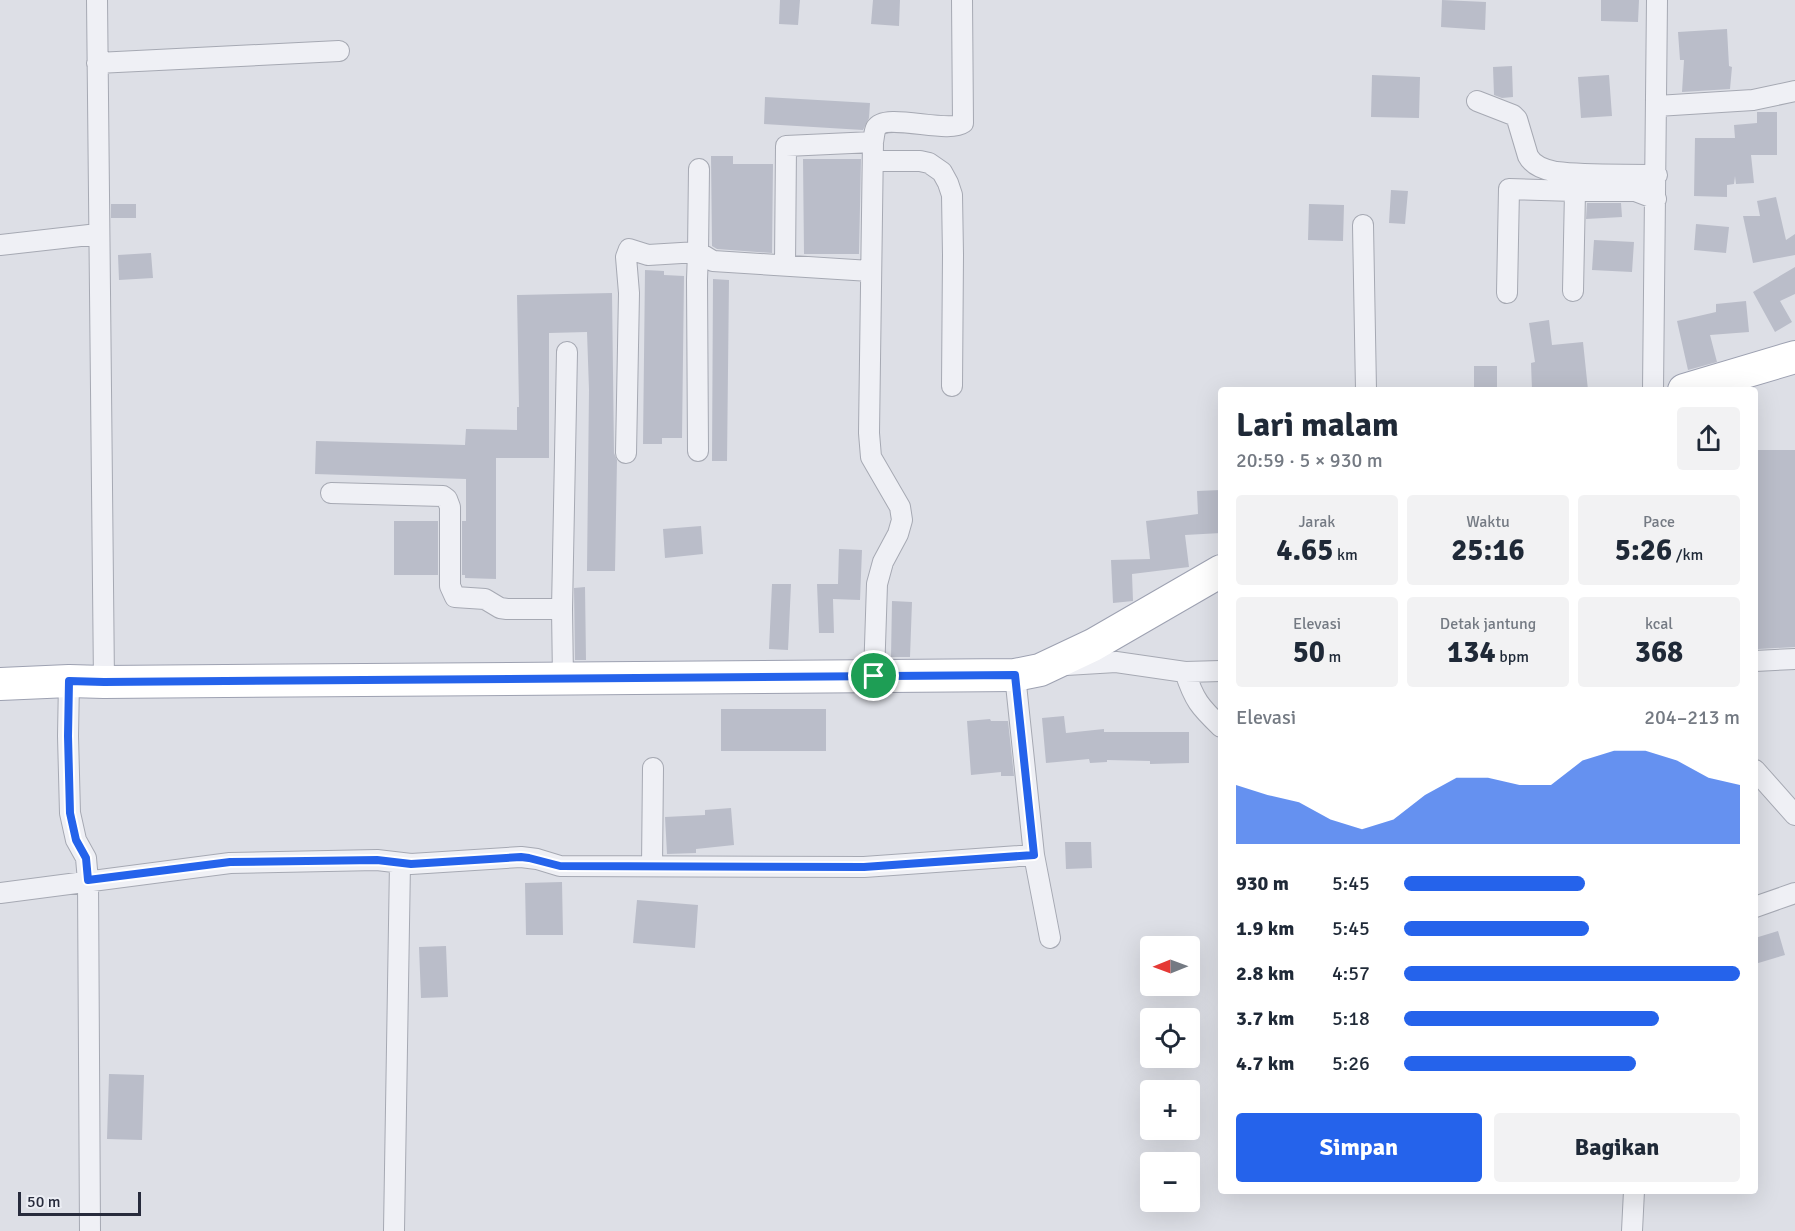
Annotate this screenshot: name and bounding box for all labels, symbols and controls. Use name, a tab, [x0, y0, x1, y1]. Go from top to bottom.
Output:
text: Lari malam	[1236, 405, 1399, 446]
button: share	[1677, 407, 1740, 470]
text: 20:59 · 5 × 930 m	[1236, 448, 1383, 473]
text: Jarak	[1299, 512, 1335, 532]
text: Waktu	[1466, 512, 1510, 532]
text: Pace	[1643, 512, 1675, 532]
text: 4.65	[1276, 532, 1333, 569]
text: 25:16	[1451, 532, 1525, 569]
text: 5:26	[1615, 532, 1672, 569]
text: km	[1333, 545, 1358, 565]
text: /km	[1672, 545, 1703, 565]
text: Elevasi	[1293, 614, 1341, 634]
text: Detak jantung	[1440, 614, 1536, 634]
text: kcal	[1645, 614, 1673, 634]
text: 50	[1293, 634, 1325, 671]
text: 134	[1447, 634, 1496, 671]
text: 368	[1635, 634, 1683, 671]
text: m	[1325, 647, 1341, 667]
text: bpm	[1496, 647, 1529, 667]
pin	[848, 650, 899, 701]
icon: arrive	[857, 659, 890, 692]
text: Elevasi	[1236, 705, 1296, 730]
text: 204–213 m	[1644, 705, 1740, 730]
text: 930 m	[1236, 871, 1289, 896]
text: 5:45	[1332, 871, 1370, 896]
text: 1.9 km	[1236, 916, 1294, 941]
text: 5:45	[1332, 916, 1370, 941]
north arrow	[1140, 936, 1200, 996]
map controls	[1140, 936, 1200, 1212]
text: 2.8 km	[1236, 961, 1294, 986]
text: 4:57	[1332, 961, 1370, 986]
text: 3.7 km	[1236, 1006, 1294, 1031]
text: 5:18	[1332, 1006, 1370, 1031]
button: locate	[1140, 1008, 1200, 1068]
text: 4.7 km	[1236, 1051, 1294, 1076]
text: 5:26	[1332, 1051, 1370, 1076]
button: +	[1140, 1080, 1200, 1140]
button: Simpan	[1236, 1113, 1482, 1182]
button: Bagikan	[1494, 1113, 1740, 1182]
button: −	[1140, 1152, 1200, 1212]
scale bar	[18, 1189, 141, 1216]
text: 50 m	[27, 1192, 61, 1212]

